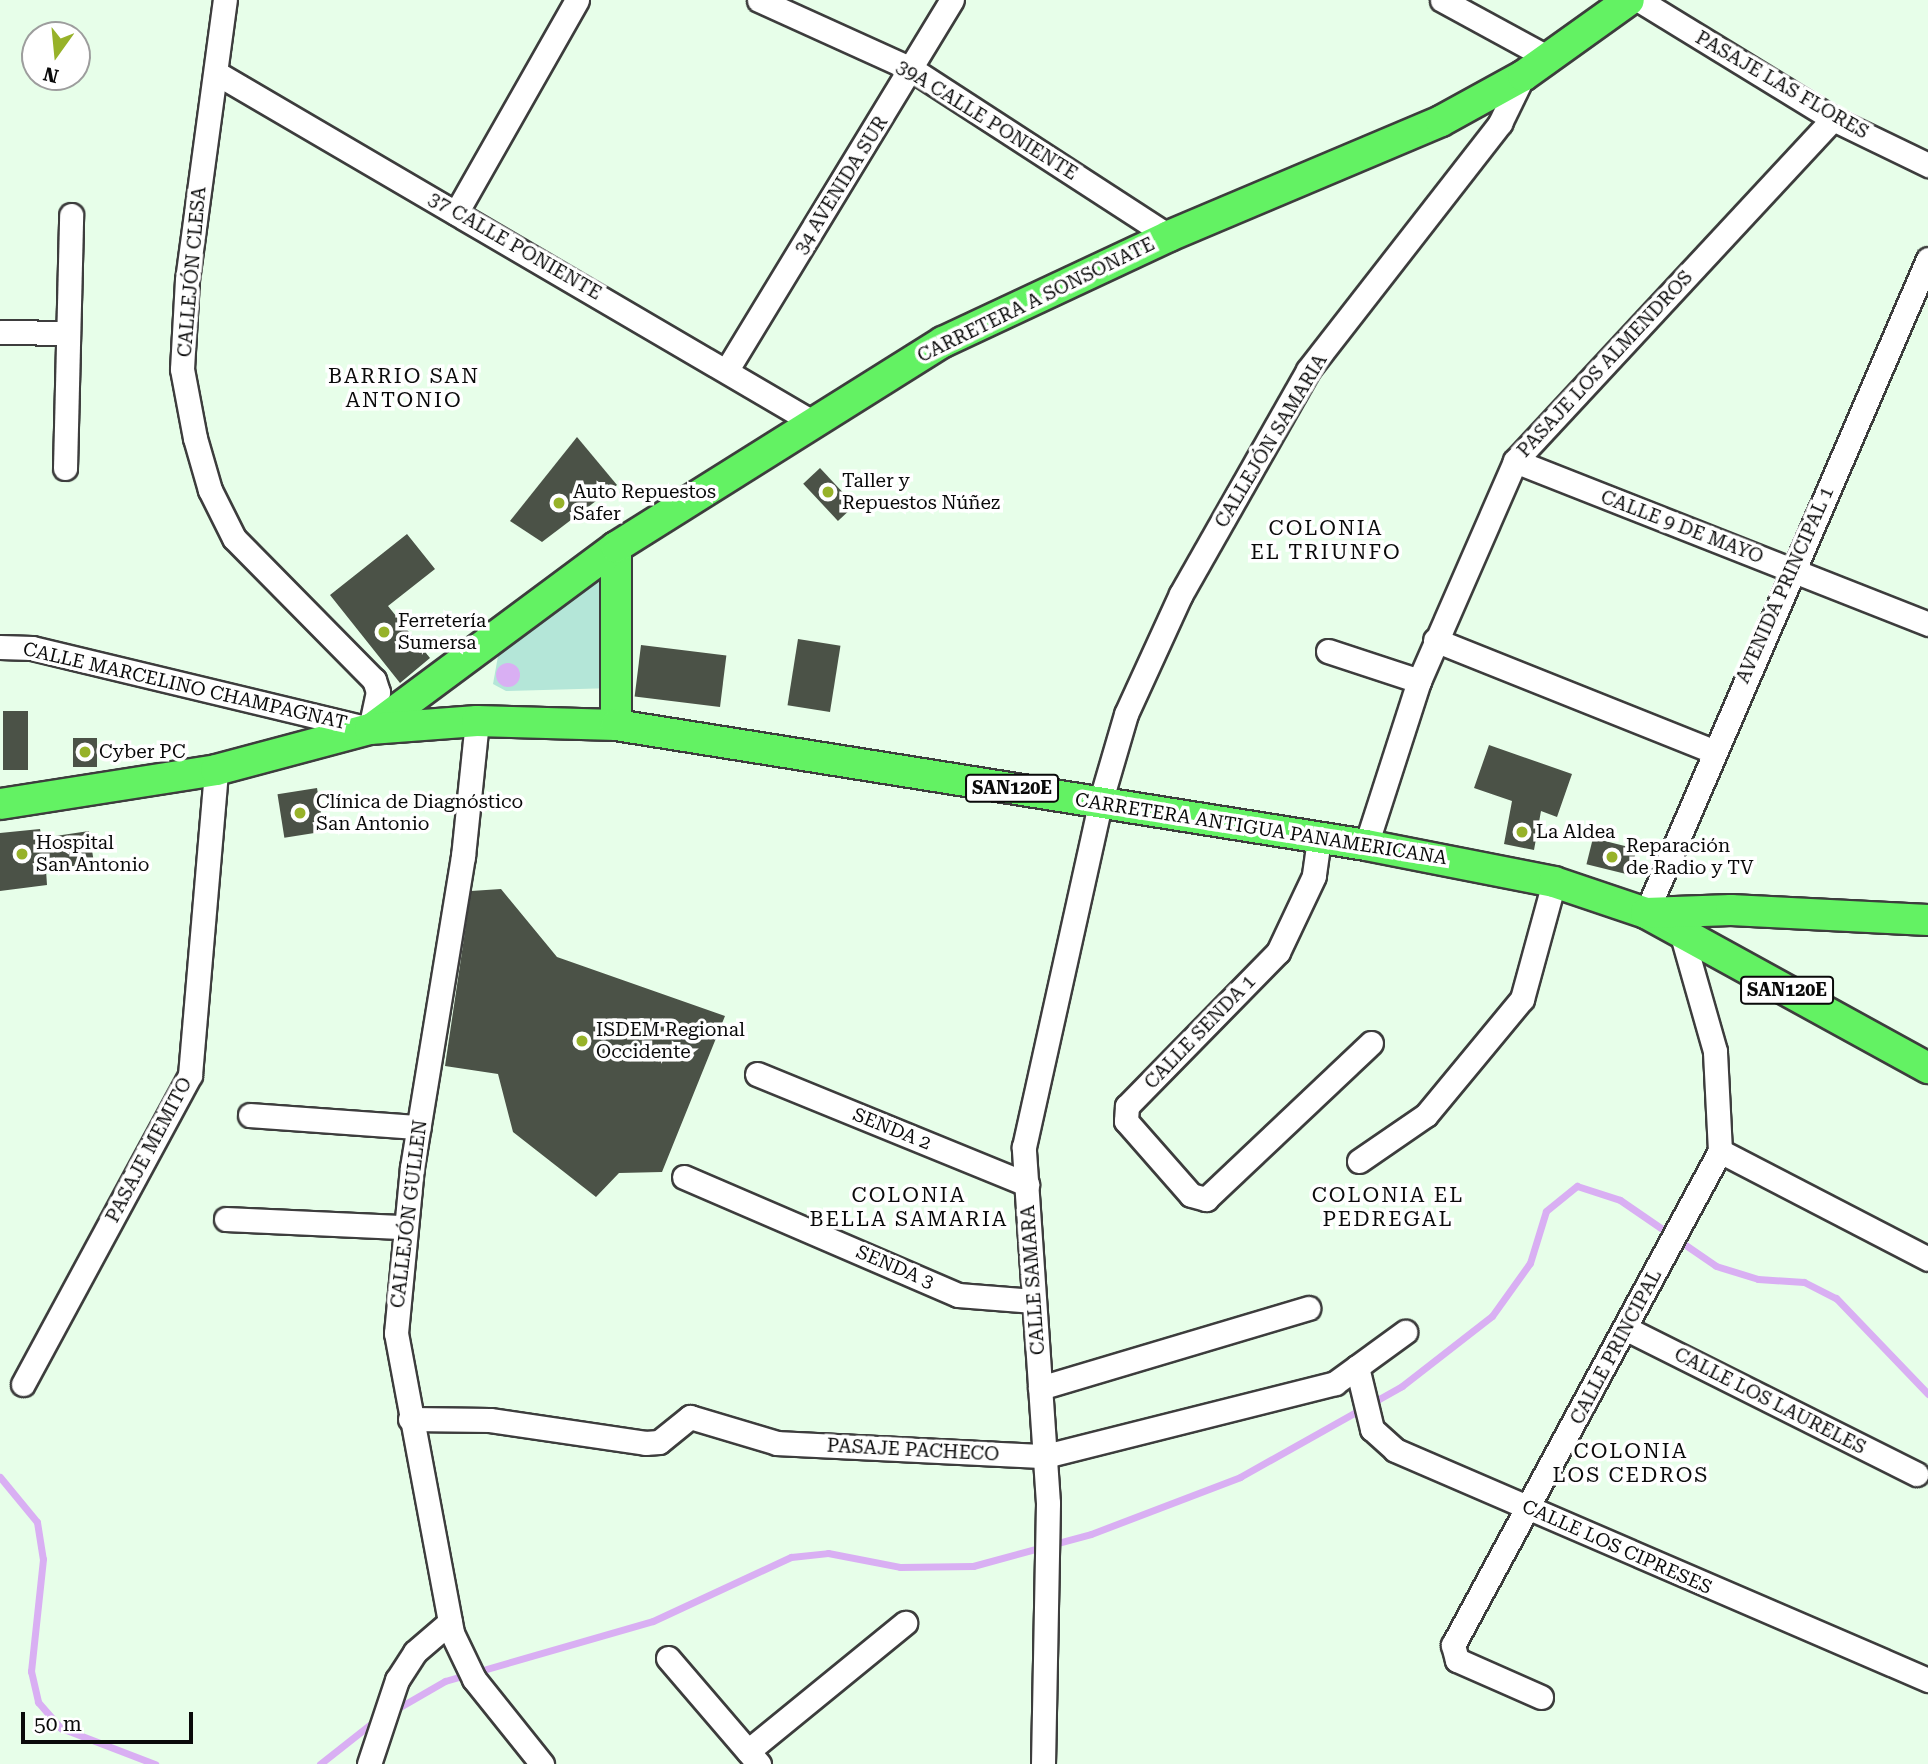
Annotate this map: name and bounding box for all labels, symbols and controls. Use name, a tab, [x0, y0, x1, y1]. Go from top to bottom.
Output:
north arrow	[21, 21, 91, 91]
street label: PASAJE LAS FLORES	[1692, 26, 1872, 144]
street label: 39A CALLE PONIENTE	[892, 55, 1082, 185]
text: N	[41, 62, 61, 88]
street label: 34 AVENIDA SUR	[789, 112, 893, 258]
street label: CALLEJÓN CLESA	[173, 186, 211, 358]
street label: 37 CALLE PONIENTE	[425, 187, 605, 305]
street label: CARRETERA A SONSONATE	[914, 233, 1158, 367]
street label: PASAJE LOS ALMENDROS	[1513, 266, 1697, 462]
street label: CALLEJÓN SAMARIA	[1210, 350, 1332, 532]
district label: BARRIO SAN ANTONIO	[329, 363, 479, 413]
place label: Taller y Repuestos Núñez	[842, 470, 1000, 514]
place label: Auto Repuestos Safer	[573, 481, 716, 525]
street label: AVENIDA PRINCIPAL 1	[1731, 483, 1839, 687]
marker: Taller y Repuestos Núñez	[820, 484, 836, 500]
street label: CALLE 9 DE MAYO	[1597, 485, 1767, 569]
marker: Auto Repuestos Safer	[551, 495, 567, 511]
district label: COLONIA EL TRIUNFO	[1252, 515, 1400, 565]
place label: Ferretería Sumersa	[398, 610, 486, 654]
marker: Ferretería Sumersa	[376, 624, 392, 640]
street label: CALLE MARCELINO CHAMPAGNAT	[21, 638, 349, 734]
place label: Cyber PC	[99, 741, 186, 763]
marker: Cyber PC	[77, 744, 93, 760]
road number: SAN120E	[965, 774, 1059, 802]
street label: CARRETERA ANTIGUA PANAMERICANA	[1073, 788, 1449, 870]
place label: Clínica de Diagnóstico San Antonio	[316, 791, 523, 835]
marker: Clínica de Diagnóstico San Antonio	[290, 803, 310, 823]
place label: La Aldea	[1536, 821, 1615, 843]
marker: La Aldea	[1514, 824, 1530, 840]
place label: Hospital San Antonio	[36, 832, 149, 876]
place label: Reparación de Radio y TV	[1626, 835, 1753, 879]
marker: Hospital San Antonio	[14, 846, 30, 862]
marker: Reparación de Radio y TV	[1604, 849, 1620, 865]
street label: CALLE SENDA 1	[1140, 970, 1260, 1094]
road number: SAN120E	[1740, 975, 1834, 1004]
place label: ISDEM Regional Occidente	[596, 1019, 745, 1063]
marker: ISDEM Regional Occidente	[574, 1033, 590, 1049]
street label: PASAJE MEMITO	[101, 1074, 197, 1226]
street label: SENDA 2	[850, 1103, 934, 1155]
street label: CALLEJÓN GULLEN	[386, 1119, 432, 1309]
district label: COLONIA BELLA SAMARIA	[811, 1182, 1007, 1232]
district label: COLONIA EL PEDREGAL	[1313, 1182, 1463, 1232]
street label: CALLE SAMARA	[1016, 1204, 1050, 1356]
street label: SENDA 3	[853, 1240, 937, 1294]
street label: CALLE PRINCIPAL	[1566, 1266, 1666, 1428]
street label: CALLE LOS LAURELES	[1670, 1343, 1870, 1459]
street label: PASAJE PACHECO	[826, 1434, 1000, 1466]
district label: COLONIA LOS CEDROS	[1554, 1438, 1708, 1488]
street label: CALLE LOS CIPRESES	[1519, 1495, 1715, 1599]
scale bar	[24, 1698, 196, 1742]
text: 50 m	[34, 1712, 82, 1736]

